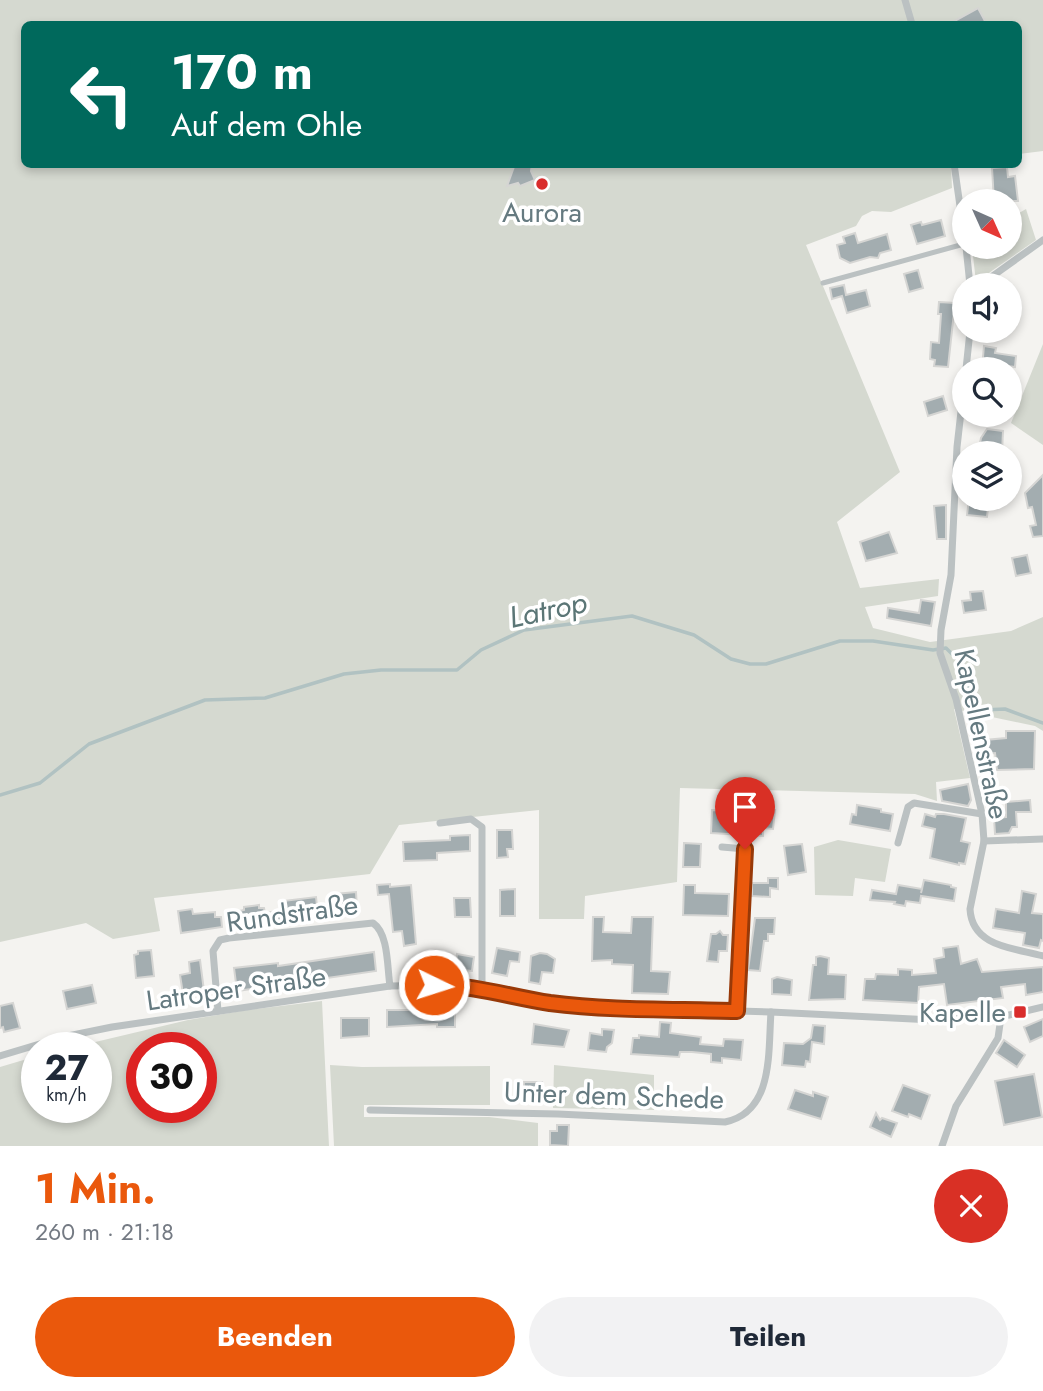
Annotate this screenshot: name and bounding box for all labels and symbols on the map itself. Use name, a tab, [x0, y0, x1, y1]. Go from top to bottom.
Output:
marker: Aurora	[534, 176, 550, 192]
north arrow	[952, 189, 1022, 259]
place label: Aurora	[502, 192, 582, 233]
water label: Latrop	[505, 580, 591, 639]
street label: Kapellenstraße	[943, 645, 1020, 823]
pin	[715, 777, 775, 849]
street label: Rundstraße	[224, 884, 360, 943]
position arrow	[397, 948, 471, 1022]
street label: Latroper Straße	[144, 956, 329, 1021]
place label: Kapelle	[919, 992, 1006, 1033]
marker: Kapelle	[1012, 1004, 1028, 1020]
speed limit sign: 30	[126, 1032, 217, 1123]
street label: Unter dem Schede	[503, 1071, 725, 1120]

